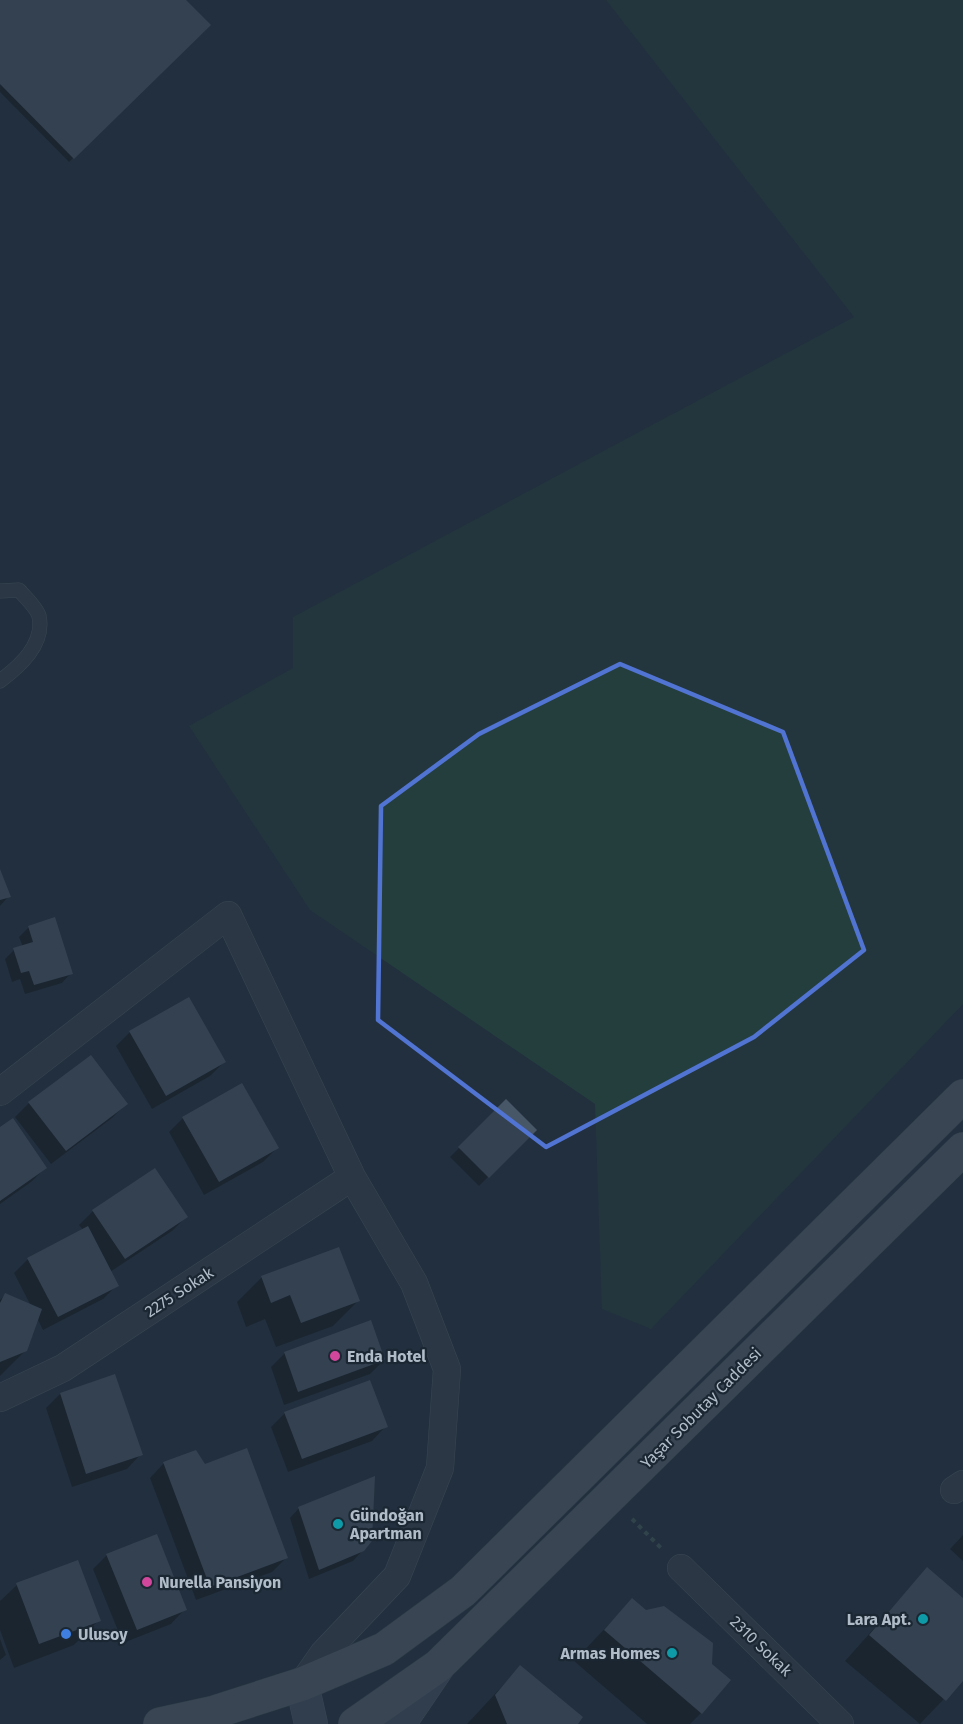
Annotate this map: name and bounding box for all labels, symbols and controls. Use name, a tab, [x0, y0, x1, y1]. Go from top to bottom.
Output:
street label: 2275 Sokak	[141, 1262, 217, 1321]
street label: Yaşar Sobutay Caddesi	[637, 1344, 766, 1473]
place label: Enda Hotel	[347, 1347, 426, 1366]
marker: Enda Hotel	[328, 1349, 342, 1363]
place label: Gündoğan Apartman	[349, 1506, 424, 1543]
marker: Gündoğan Apartman	[331, 1517, 345, 1531]
place label: Nurella Pansiyon	[159, 1573, 281, 1592]
marker: Nurella Pansiyon	[140, 1575, 154, 1589]
place label: Lara Apt.	[847, 1610, 911, 1629]
street label: 2310 Sokak	[726, 1612, 796, 1681]
marker: Lara Apt.	[916, 1612, 930, 1626]
place label: Ulusoy	[78, 1625, 128, 1644]
marker: Ulusoy	[59, 1627, 73, 1641]
place label: Armas Homes	[559, 1644, 660, 1663]
marker: Armas Homes	[665, 1646, 679, 1660]

